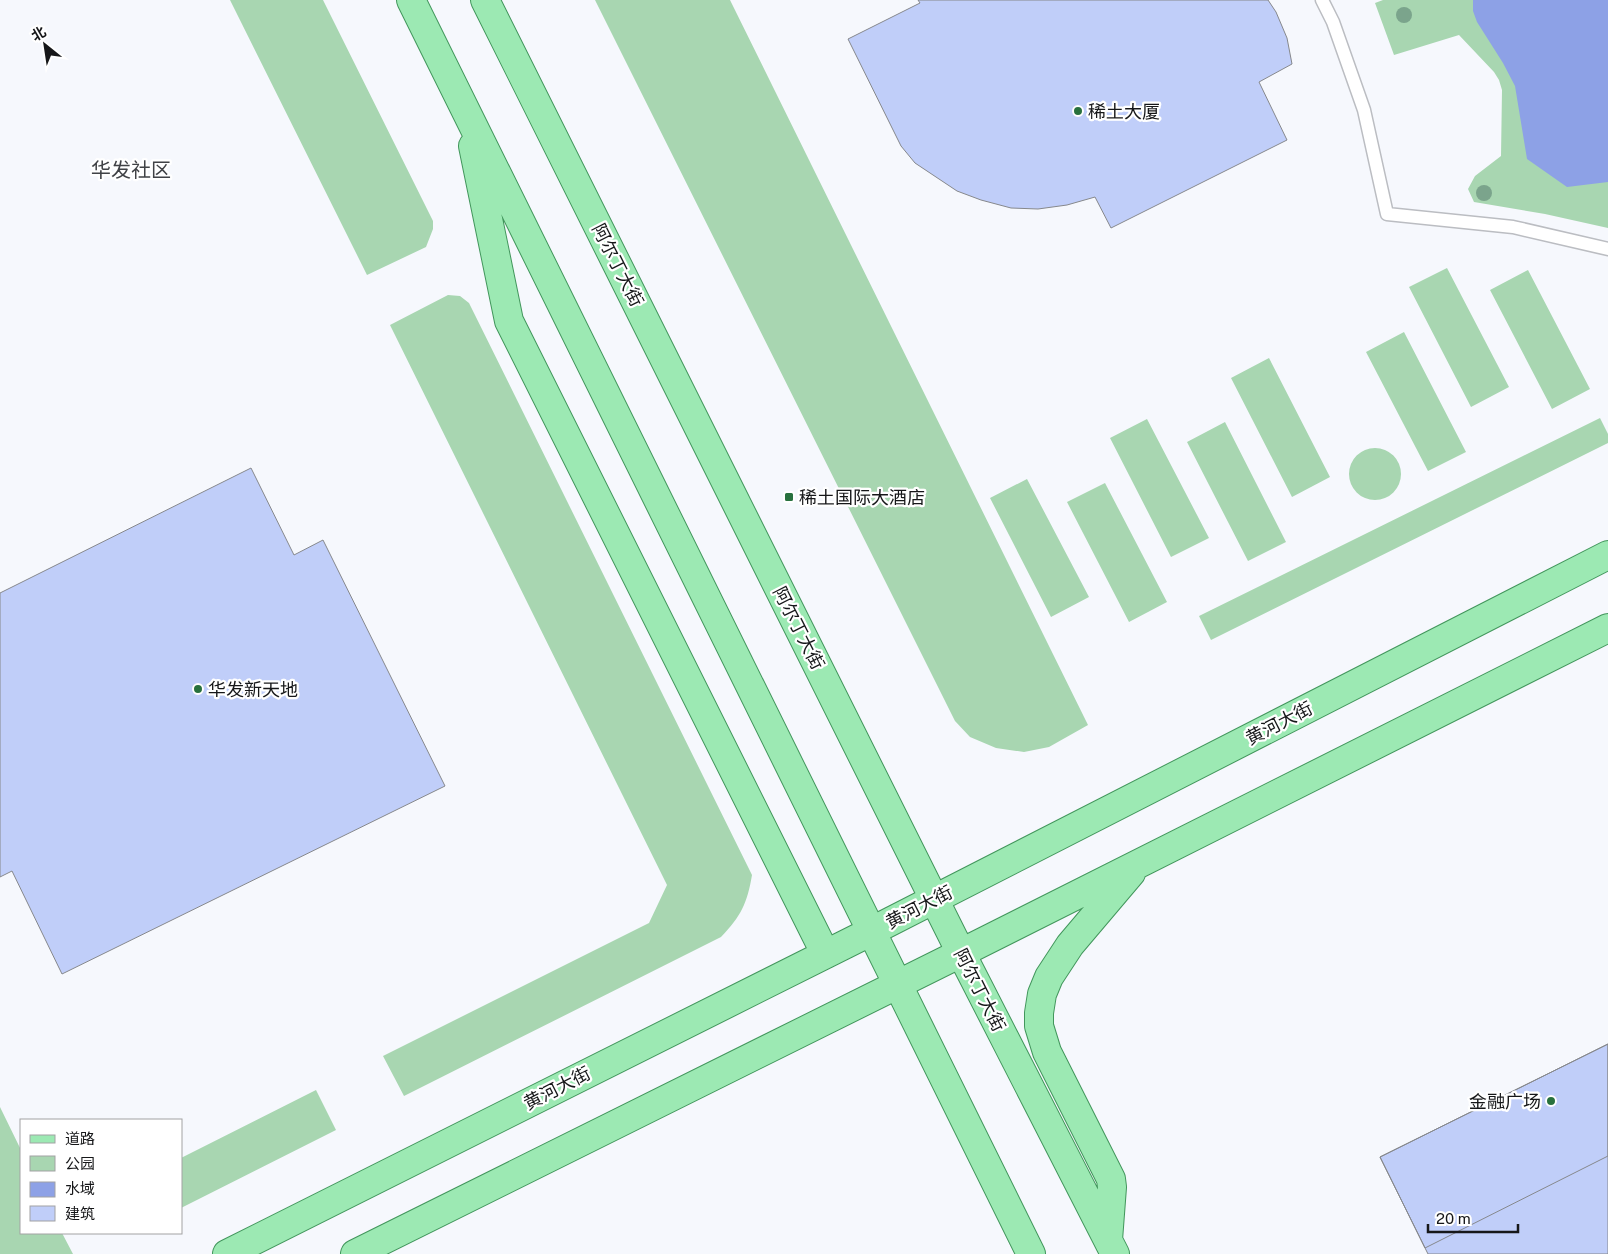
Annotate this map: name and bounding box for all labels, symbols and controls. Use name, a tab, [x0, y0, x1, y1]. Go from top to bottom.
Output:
north arrow	[20, 20, 70, 70]
text: 北	[28, 23, 49, 44]
place label: 稀土大厦	[1088, 101, 1160, 122]
marker: 稀土大厦	[1072, 105, 1084, 117]
district label: 华发社区	[91, 158, 171, 182]
street label: 阿尔丁大街	[588, 220, 648, 310]
place label: 稀土国际大酒店	[799, 487, 925, 508]
marker: 稀土国际大酒店	[783, 491, 795, 503]
street label: 阿尔丁大街	[769, 583, 829, 673]
place label: 华发新天地	[208, 679, 298, 700]
marker: 华发新天地	[192, 683, 204, 695]
street label: 黄河大街	[1242, 697, 1316, 749]
street label: 黄河大街	[882, 881, 956, 933]
street label: 阿尔丁大街	[950, 945, 1010, 1035]
street label: 黄河大街	[520, 1062, 594, 1114]
place label: 金融广场	[1469, 1091, 1541, 1112]
marker: 金融广场	[1545, 1095, 1557, 1107]
legend	[20, 1119, 182, 1234]
text: 道路	[65, 1130, 95, 1147]
text: 公园	[65, 1155, 95, 1172]
text: 水域	[65, 1180, 95, 1197]
scale bar	[1428, 1202, 1518, 1234]
text: 建筑	[65, 1205, 95, 1222]
text: 20 m	[1436, 1210, 1471, 1227]

